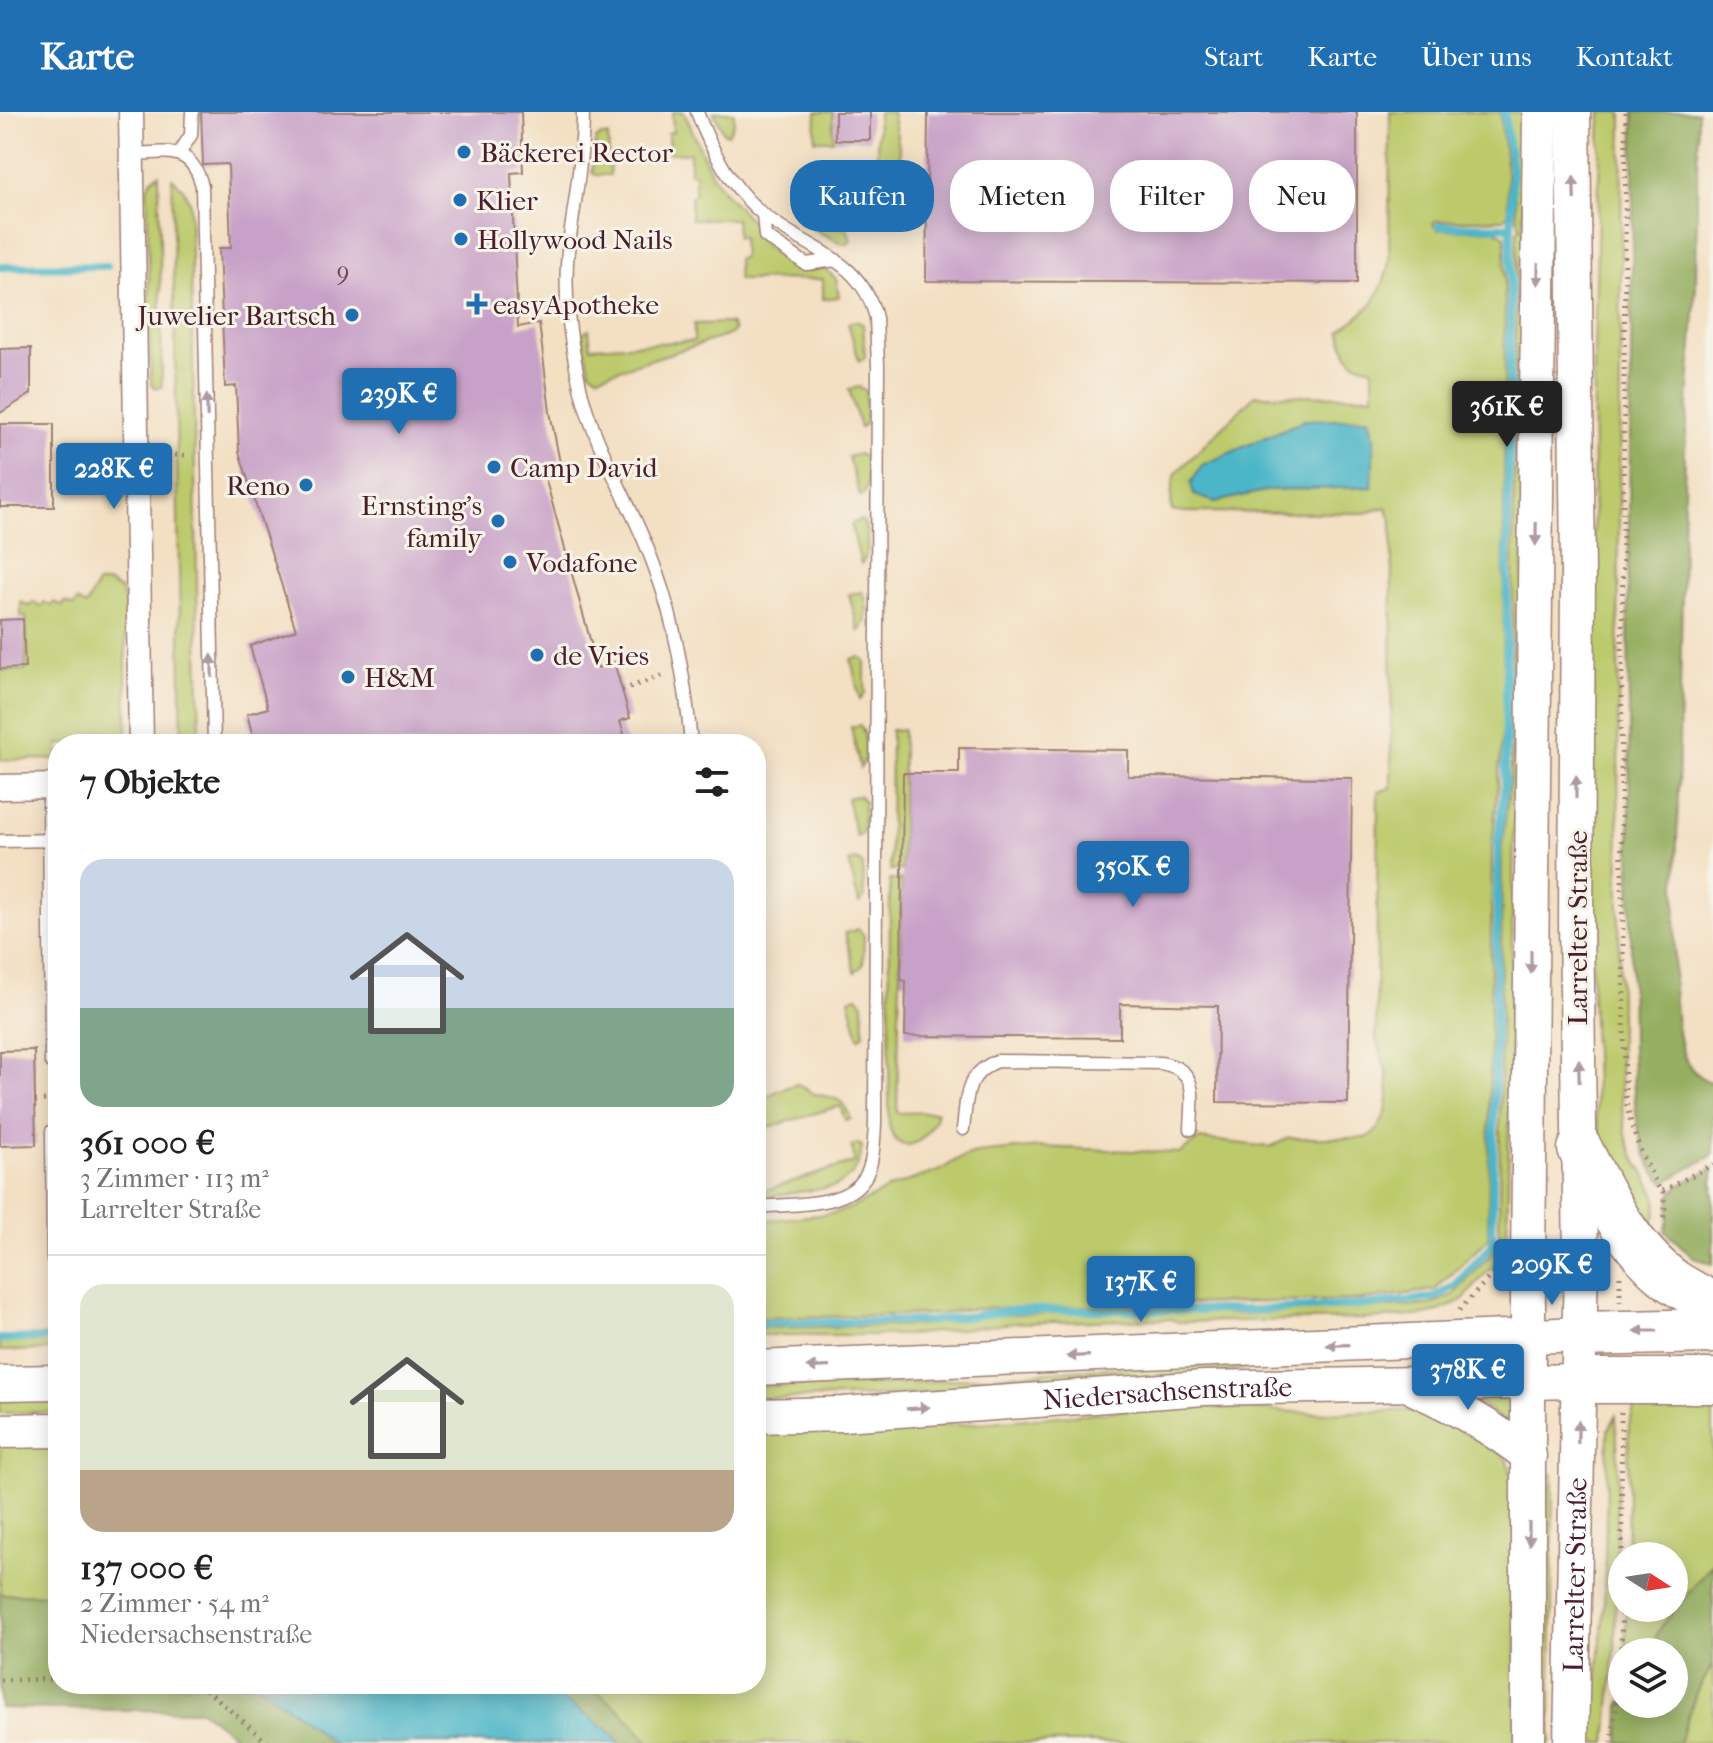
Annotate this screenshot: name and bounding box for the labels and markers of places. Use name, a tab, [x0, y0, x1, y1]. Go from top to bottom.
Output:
place label: Bäckerei Rector	[480, 136, 673, 169]
marker: Bäckerei Rector	[455, 143, 473, 161]
place label: Klier	[476, 184, 538, 217]
marker: Klier	[451, 191, 469, 209]
place label: Hollywood Nails	[477, 223, 673, 256]
marker: Hollywood Nails	[452, 230, 470, 248]
place label: easyApotheke	[493, 288, 659, 321]
marker: easyApotheke	[468, 295, 486, 313]
place label: Juwelier Bartsch	[135, 299, 336, 332]
marker: Juwelier Bartsch	[343, 306, 361, 324]
pin: 239K €	[334, 368, 464, 436]
pin: 361K €	[1442, 381, 1572, 449]
pin: 228K €	[49, 443, 179, 511]
place label: Camp David	[510, 451, 658, 484]
marker: Camp David	[485, 458, 503, 476]
place label: Reno	[226, 469, 290, 502]
marker: Reno	[297, 476, 315, 494]
place label: Ernsting's family	[361, 489, 483, 554]
marker: Ernsting's family	[489, 512, 507, 530]
place label: Vodafone	[525, 546, 638, 579]
marker: Vodafone	[501, 553, 519, 571]
place label: de Vries	[553, 639, 649, 672]
marker: de Vries	[528, 646, 546, 664]
place label: H&M	[364, 661, 435, 694]
marker: H&M	[339, 668, 357, 686]
pin: 350K €	[1068, 841, 1198, 909]
pin: 209K €	[1487, 1239, 1617, 1307]
pin: 137K €	[1076, 1256, 1206, 1324]
pin: 378K €	[1403, 1344, 1533, 1412]

